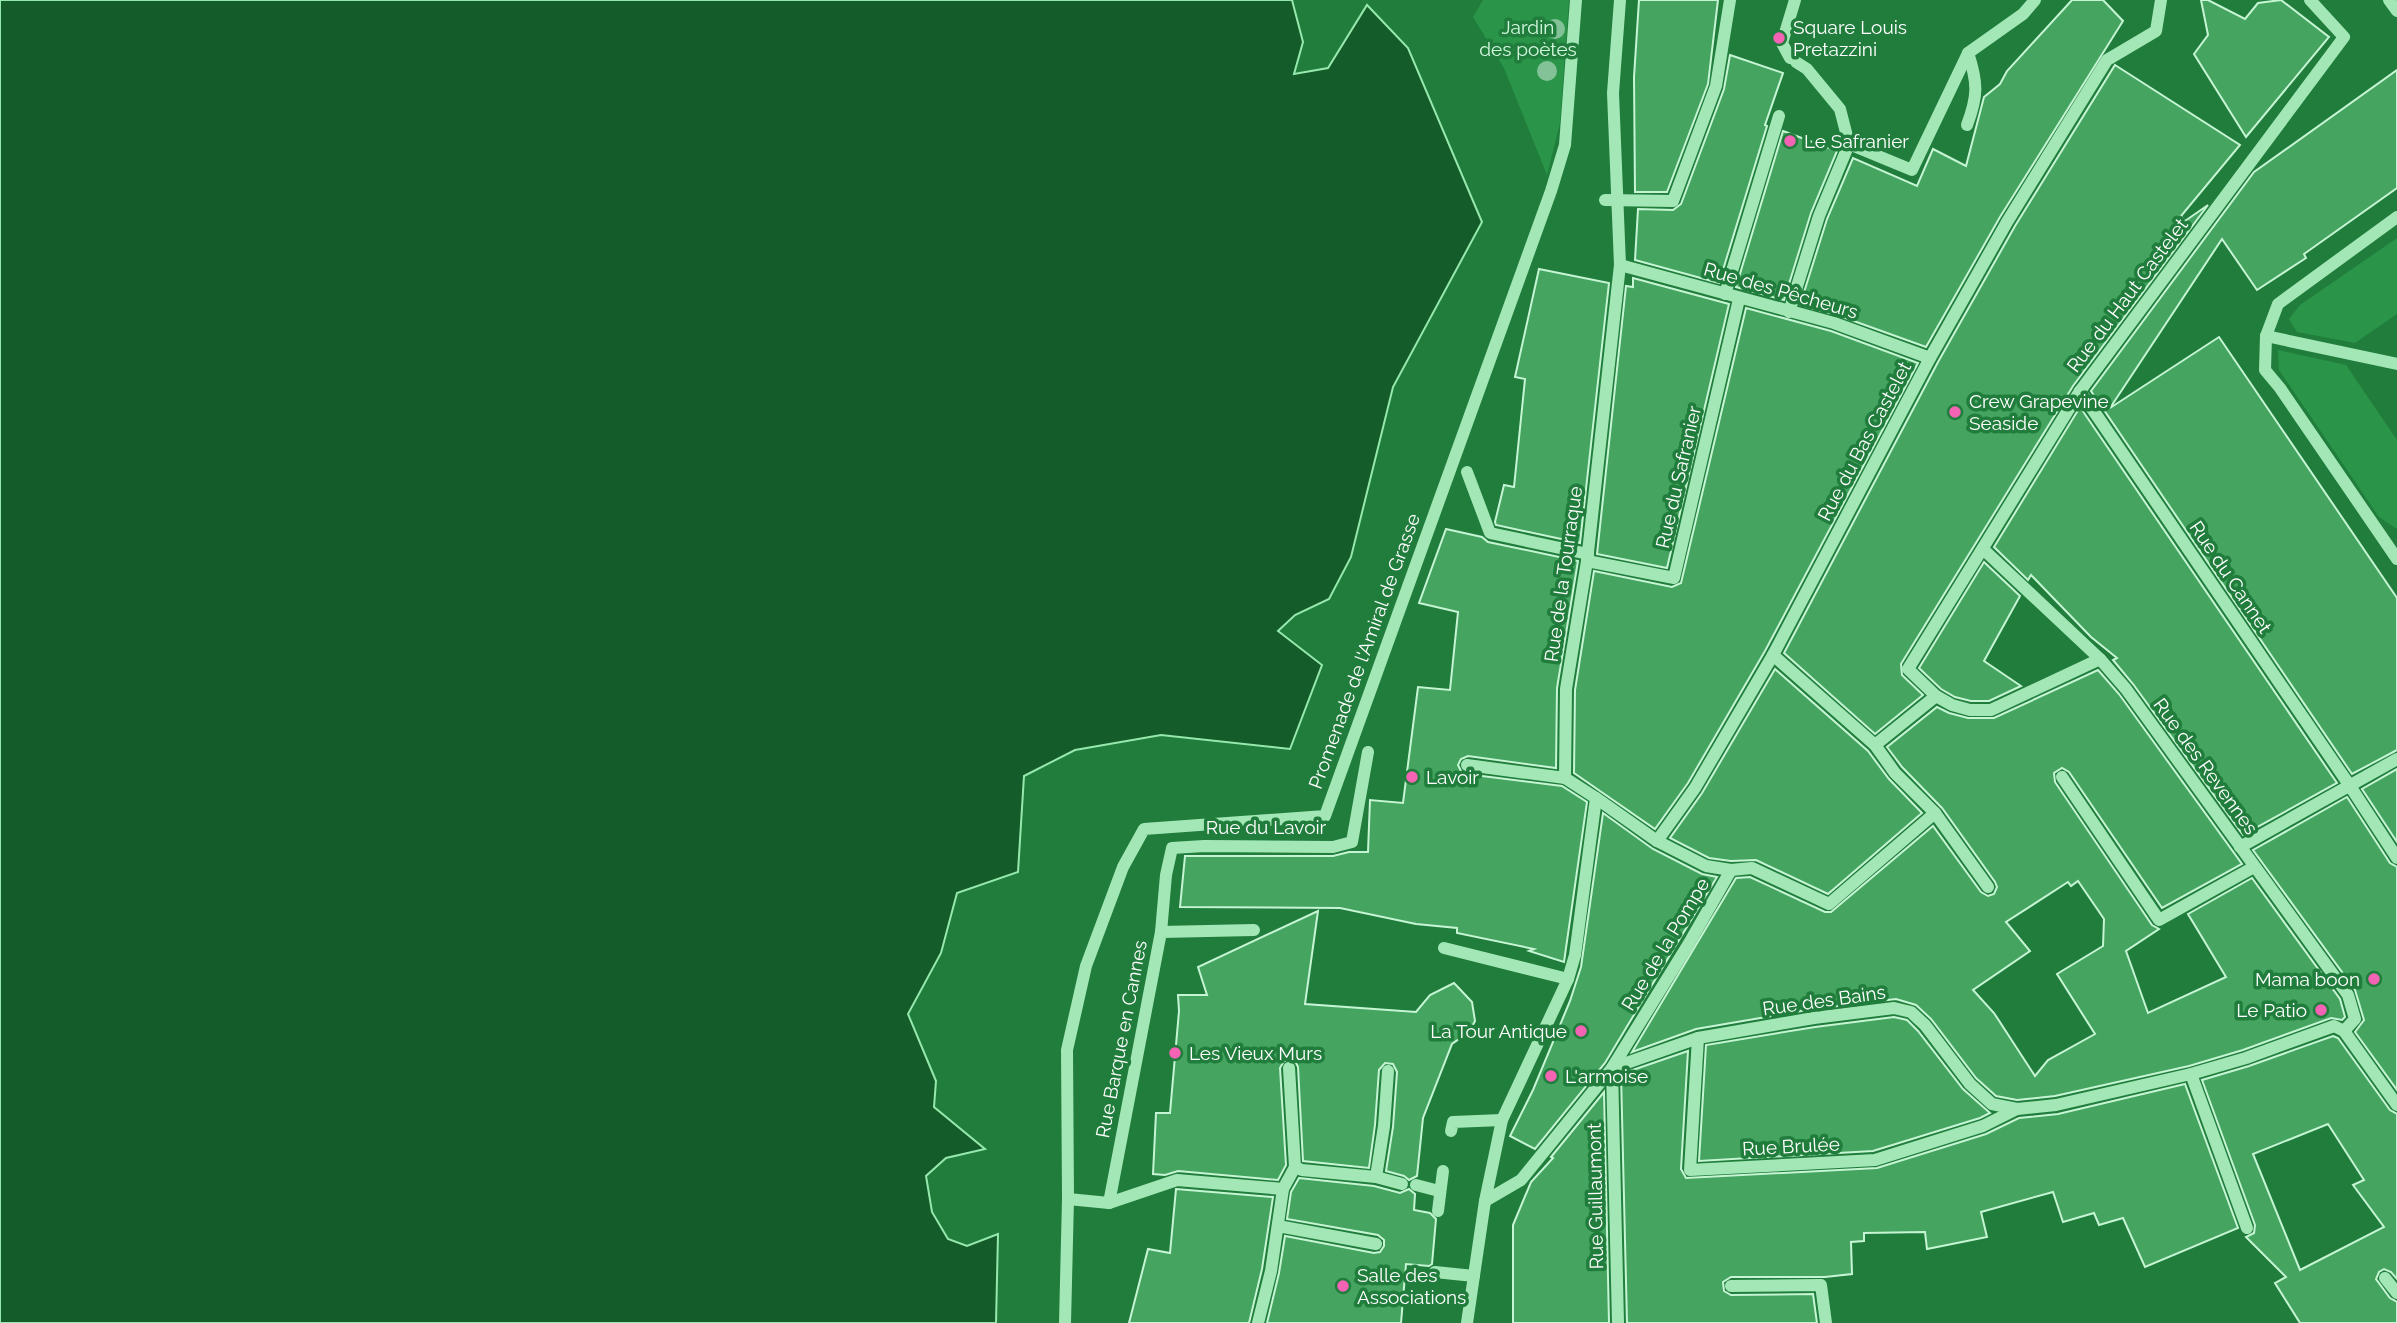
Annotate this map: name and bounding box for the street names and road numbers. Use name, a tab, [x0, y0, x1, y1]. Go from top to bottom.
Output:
street label: Rue du Haut Castelet	[2062, 213, 2192, 376]
street label: Rue des Pêcheurs	[1701, 257, 1861, 323]
street label: Rue du Bas Castelet	[1813, 357, 1916, 524]
street label: Rue du Safranier	[1651, 403, 1705, 550]
street label: Rue de la Tourraque	[1540, 485, 1586, 663]
street label: Promenade de l'Amiral de Grasse	[1304, 510, 1424, 792]
street label: Rue du Cannet	[2185, 517, 2277, 638]
street label: Rue des Revennes	[2149, 694, 2263, 838]
street label: Rue du Lavoir	[1206, 816, 1327, 838]
street label: Rue de la Pompe	[1617, 874, 1713, 1014]
street label: Rue Barque en Cannes	[1091, 938, 1151, 1140]
street label: Rue des Bains	[1761, 980, 1887, 1020]
street label: Rue Guillaumont	[1583, 1122, 1607, 1270]
street label: Rue Brulée	[1742, 1132, 1840, 1160]

